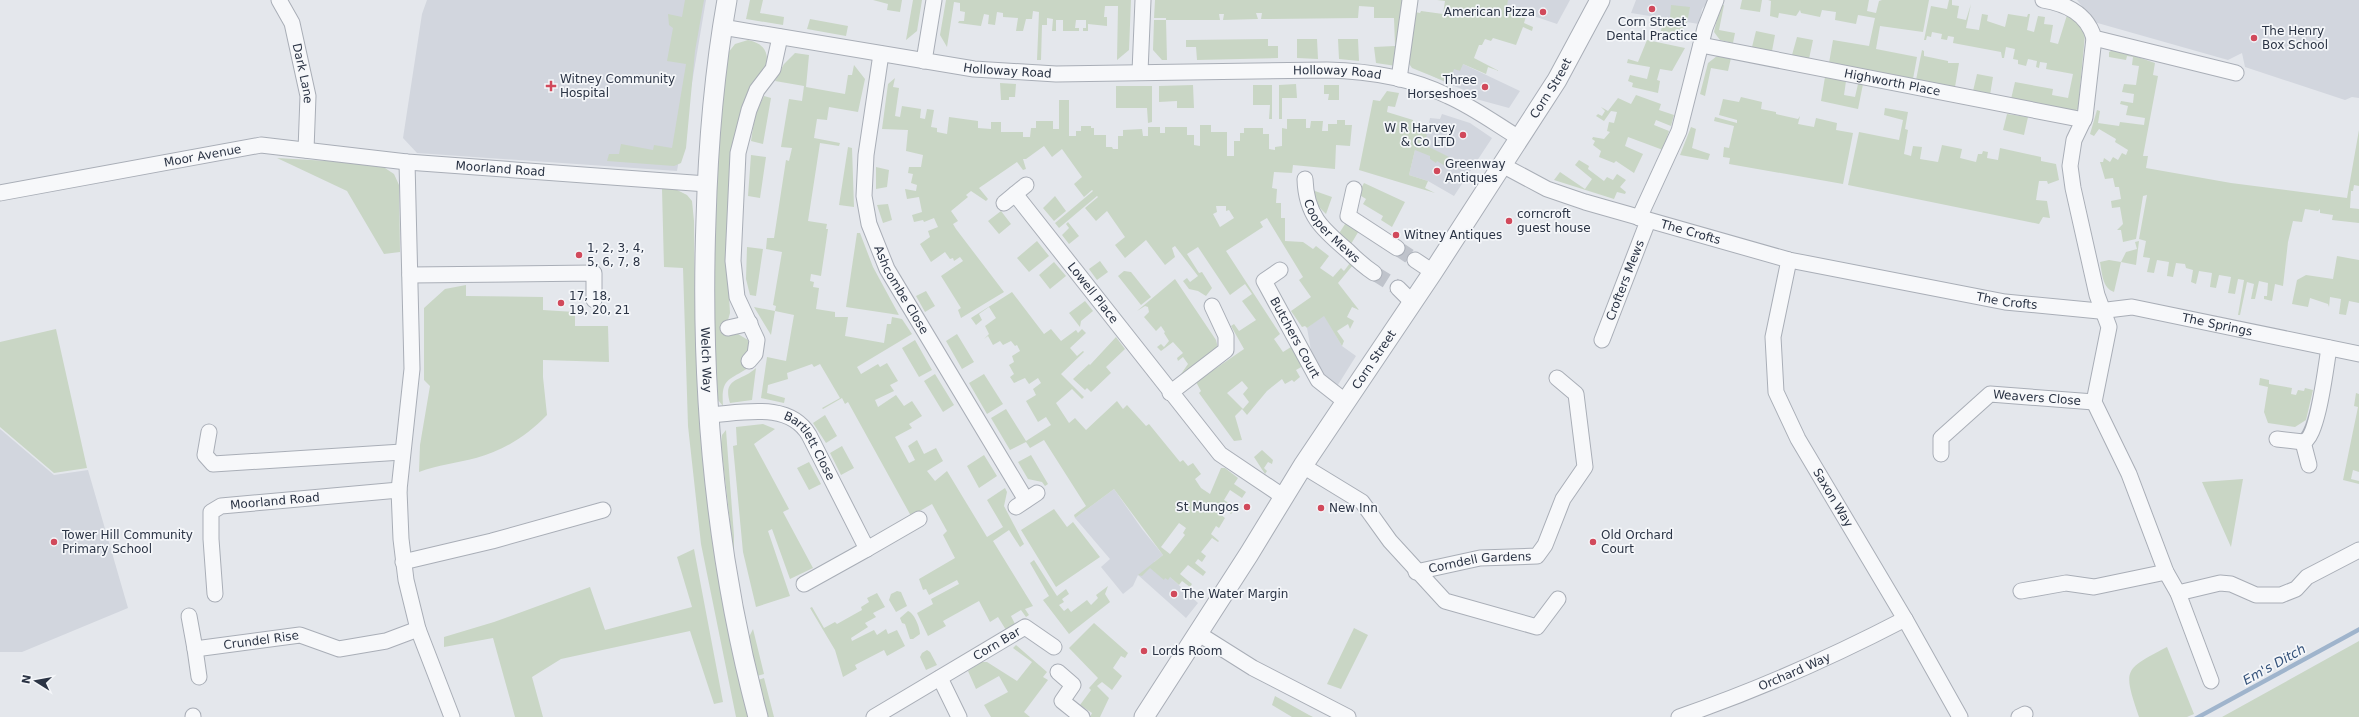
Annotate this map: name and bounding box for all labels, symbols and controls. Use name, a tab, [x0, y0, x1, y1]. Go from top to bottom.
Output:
marker: Corn Street Dental Practice	[1647, 4, 1657, 14]
place label: American Pizza	[1444, 5, 1535, 19]
marker: American Pizza	[1538, 7, 1548, 17]
place label: Corn Street Dental Practice	[1606, 15, 1698, 43]
place label: The Henry Box School	[2261, 24, 2328, 52]
marker: The Henry Box School	[2249, 33, 2259, 43]
street label: Dark Lane	[290, 42, 315, 104]
street label: Corn Street	[1527, 55, 1575, 121]
street label: Holloway Road	[962, 60, 1052, 81]
street label: Holloway Road	[1293, 63, 1383, 82]
street label: Highworth Place	[1843, 66, 1942, 99]
place label: Witney Community Hospital	[560, 72, 675, 100]
place label: Three Horseshoes	[1407, 73, 1477, 101]
marker: Witney Community Hospital	[545, 80, 557, 92]
marker: Three Horseshoes	[1480, 82, 1490, 92]
place label: W R Harvey & Co LTD	[1384, 121, 1455, 149]
marker: W R Harvey & Co LTD	[1458, 130, 1468, 140]
street label: Moor Avenue	[163, 142, 242, 170]
place label: Greenway Antiques	[1445, 157, 1506, 185]
street label: Moorland Road	[455, 159, 546, 179]
marker: Greenway Antiques	[1432, 166, 1442, 176]
street label: Cooper Mews	[1301, 197, 1363, 266]
place label: corncroft guest house	[1517, 207, 1591, 235]
marker: corncroft guest house	[1504, 216, 1514, 226]
street label: The Crofts	[1658, 217, 1722, 247]
place label: Witney Antiques	[1404, 228, 1502, 242]
marker: Witney Antiques	[1391, 230, 1401, 240]
street label: Crofters Mews	[1603, 238, 1647, 323]
place label: 1, 2, 3, 4, 5, 6, 7, 8	[587, 241, 644, 269]
street label: Ashcombe Close	[871, 243, 931, 337]
marker: 1, 2, 3, 4, 5, 6, 7, 8	[574, 250, 584, 260]
street label: Lowell Place	[1065, 260, 1121, 326]
place label: 17, 18, 19, 20, 21	[569, 289, 630, 317]
street label: The Crofts	[1974, 289, 2038, 312]
street label: Butchers Court	[1267, 295, 1323, 381]
marker: 17, 18, 19, 20, 21	[556, 298, 566, 308]
street label: The Springs	[2180, 310, 2254, 339]
street label: Welch Way	[698, 327, 715, 393]
street label: Corn Street	[1349, 327, 1399, 392]
street label: Weavers Close	[1993, 387, 2082, 408]
street label: Bartlett Close	[782, 409, 838, 483]
street label: Saxon Way	[1810, 466, 1856, 530]
street label: Moorland Road	[230, 490, 320, 512]
place label: St Mungos	[1176, 500, 1239, 514]
place label: New Inn	[1329, 501, 1378, 515]
marker: St Mungos	[1242, 502, 1252, 512]
marker: New Inn	[1316, 503, 1326, 513]
place label: Tower Hill Community Primary School	[61, 528, 193, 556]
place label: Old Orchard Court	[1601, 528, 1673, 556]
marker: Tower Hill Community Primary School	[49, 537, 59, 547]
marker: Old Orchard Court	[1588, 537, 1598, 547]
street label: Corndell Gardens	[1427, 549, 1532, 576]
place label: The Water Margin	[1181, 587, 1288, 601]
marker: The Water Margin	[1169, 589, 1179, 599]
street label: Corn Bar	[971, 624, 1023, 663]
street label: Crundel Rise	[222, 628, 300, 652]
water label: Em's Ditch	[2240, 641, 2308, 688]
place label: Lords Room	[1152, 644, 1222, 658]
marker: Lords Room	[1139, 646, 1149, 656]
street label: Orchard Way	[1756, 650, 1833, 694]
north arrow	[16, 661, 56, 701]
text: N	[19, 673, 34, 685]

